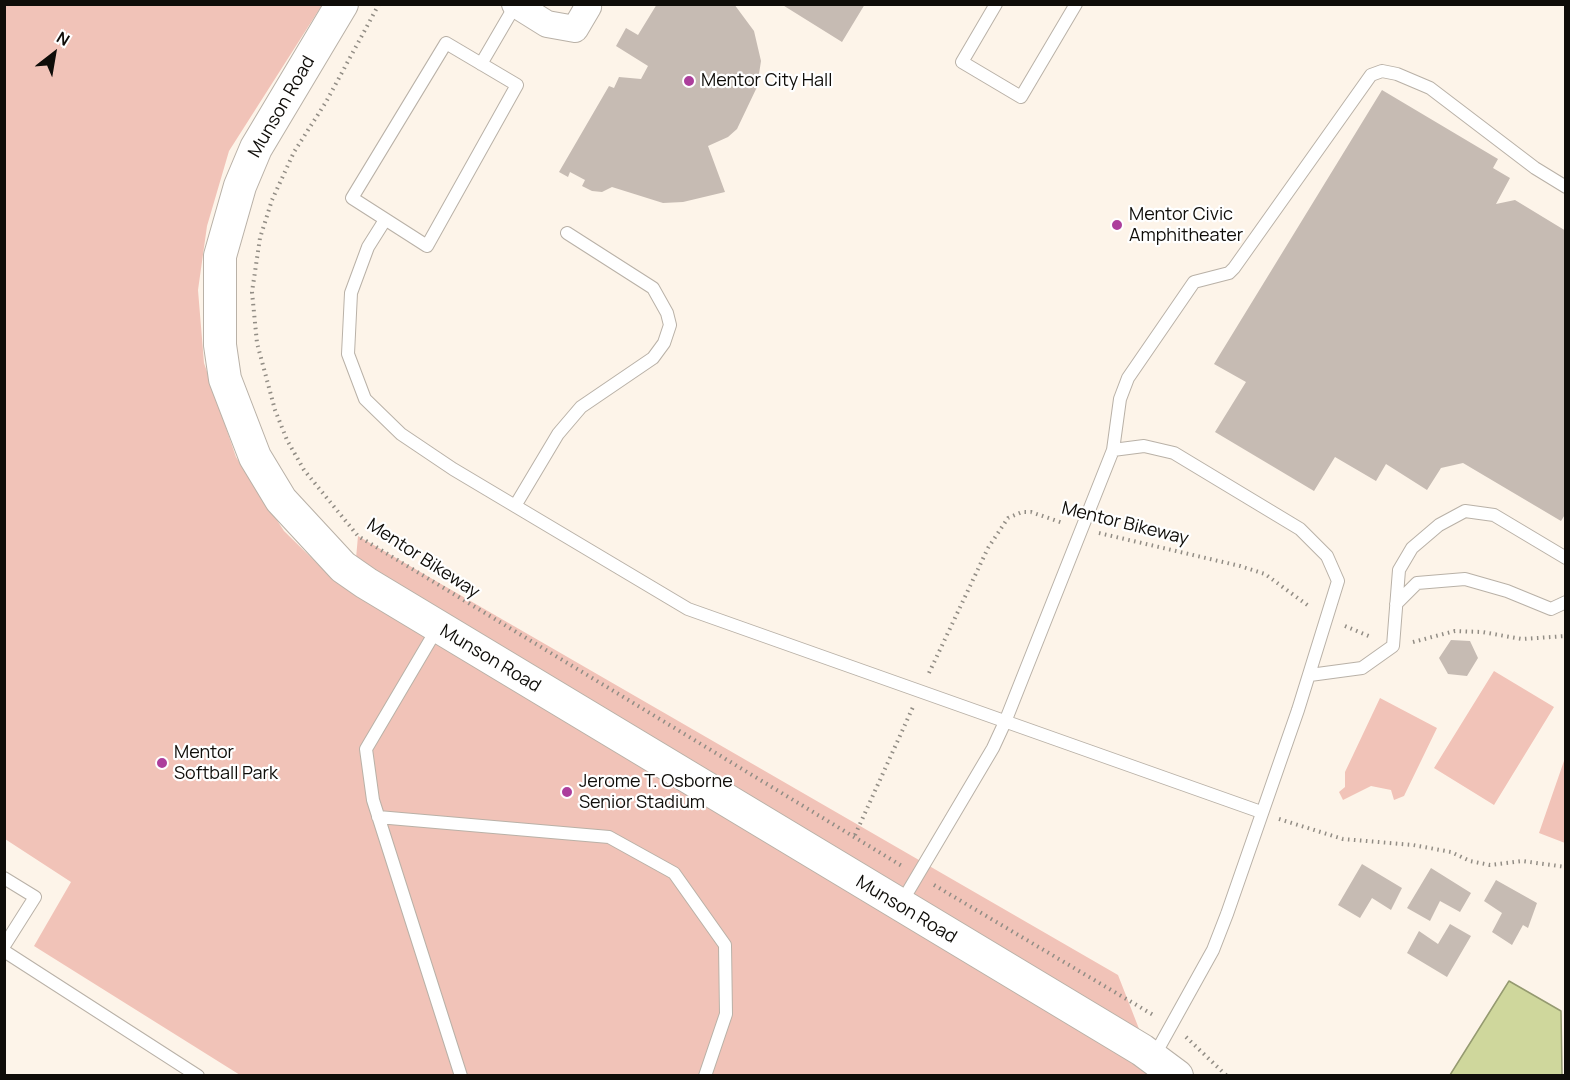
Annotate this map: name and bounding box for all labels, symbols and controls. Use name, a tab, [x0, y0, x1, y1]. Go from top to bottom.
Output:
north arrow	[24, 24, 84, 84]
text: N	[53, 26, 74, 51]
street label: Munson Road	[244, 52, 320, 162]
place label: Mentor City Hall	[701, 70, 832, 92]
marker: Mentor City Hall	[682, 74, 696, 88]
place label: Mentor Civic Amphitheater	[1129, 204, 1243, 246]
marker: Mentor Civic Amphitheater	[1110, 218, 1124, 232]
street label: Mentor Bikeway	[1059, 498, 1191, 550]
street label: Mentor Bikeway	[363, 515, 483, 603]
street label: Munson Road	[436, 620, 544, 698]
place label: Mentor Softball Park	[174, 742, 278, 784]
marker: Mentor Softball Park	[155, 756, 169, 770]
place label: Jerome T. Osborne Senior Stadium	[579, 771, 733, 814]
marker: Jerome T. Osborne Senior Stadium	[560, 785, 574, 799]
street label: Munson Road	[852, 871, 960, 949]

